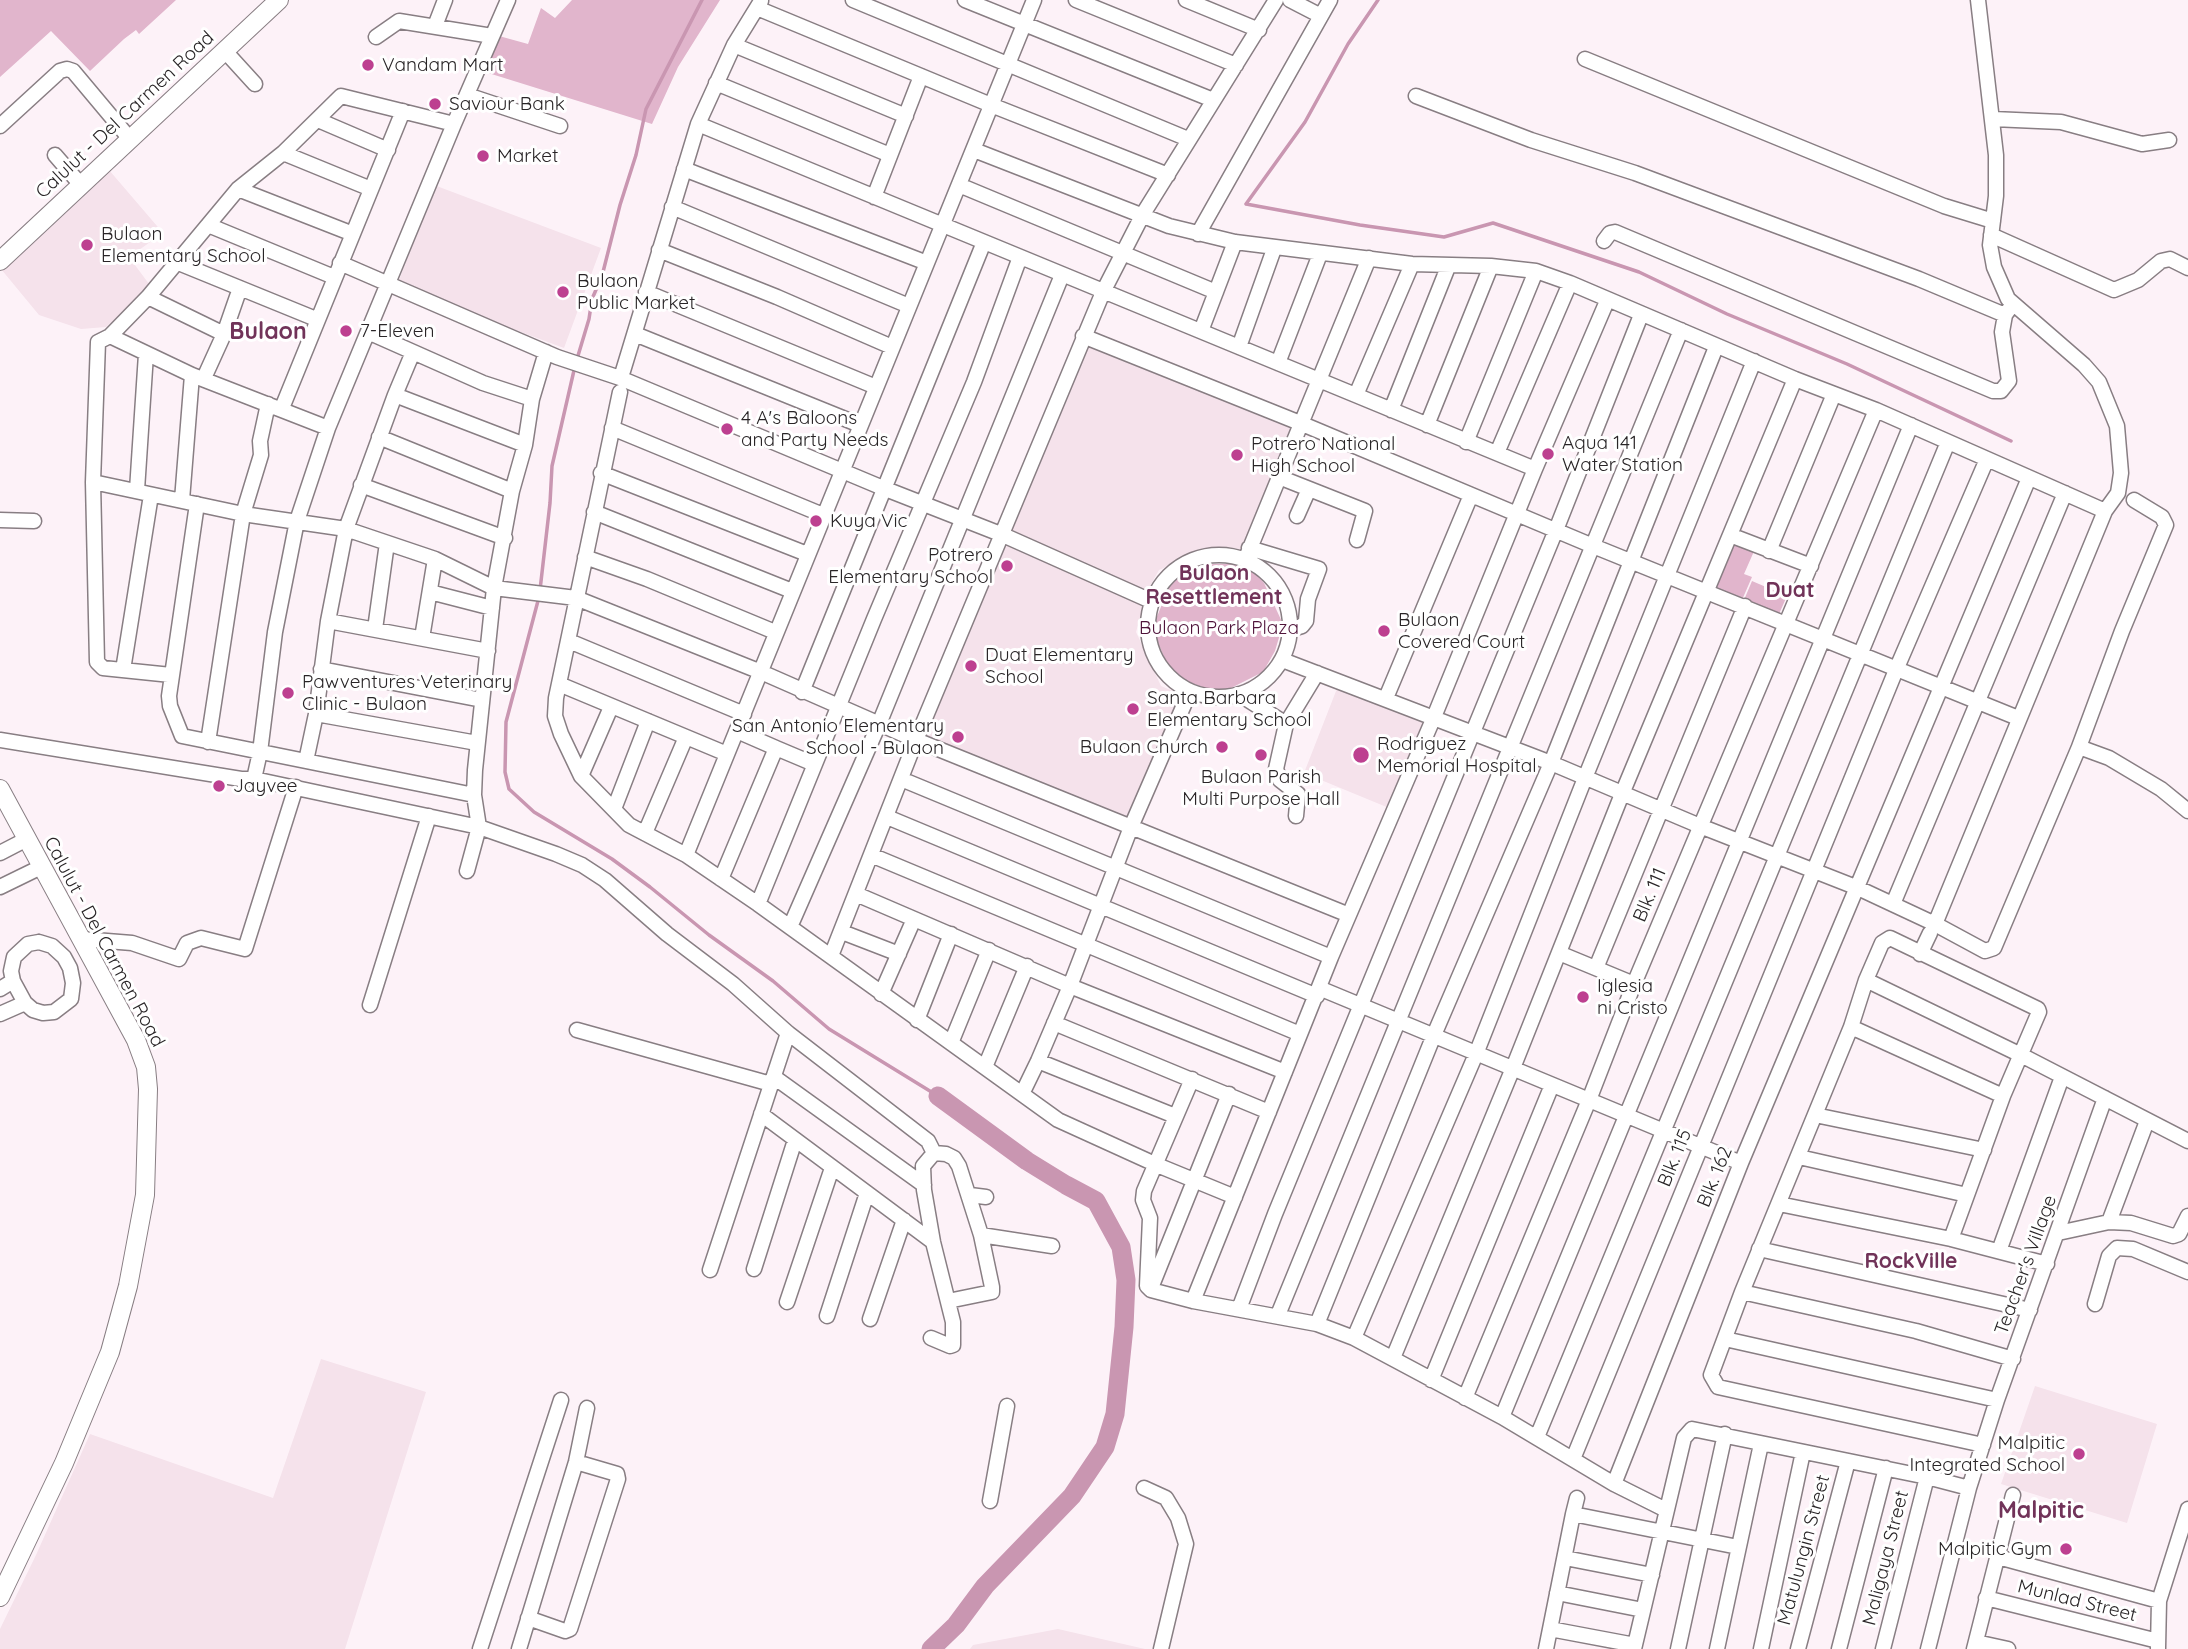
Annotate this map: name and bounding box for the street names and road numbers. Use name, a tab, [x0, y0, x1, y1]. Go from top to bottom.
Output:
street label: Calulut - Del Carmen Road	[31, 27, 219, 203]
street label: Calulut - Del Carmen Road	[39, 833, 169, 1051]
street label: Blk. 111	[1628, 865, 1672, 925]
street label: Blk. 115	[1653, 1126, 1697, 1190]
street label: Blk. 162	[1693, 1143, 1737, 1211]
street label: Teacher's Village	[1990, 1192, 2062, 1338]
street label: Matulungin Street	[1773, 1472, 1835, 1628]
street label: Maligaya Street	[1858, 1488, 1914, 1628]
street label: Munlad Street	[2015, 1575, 2139, 1627]

